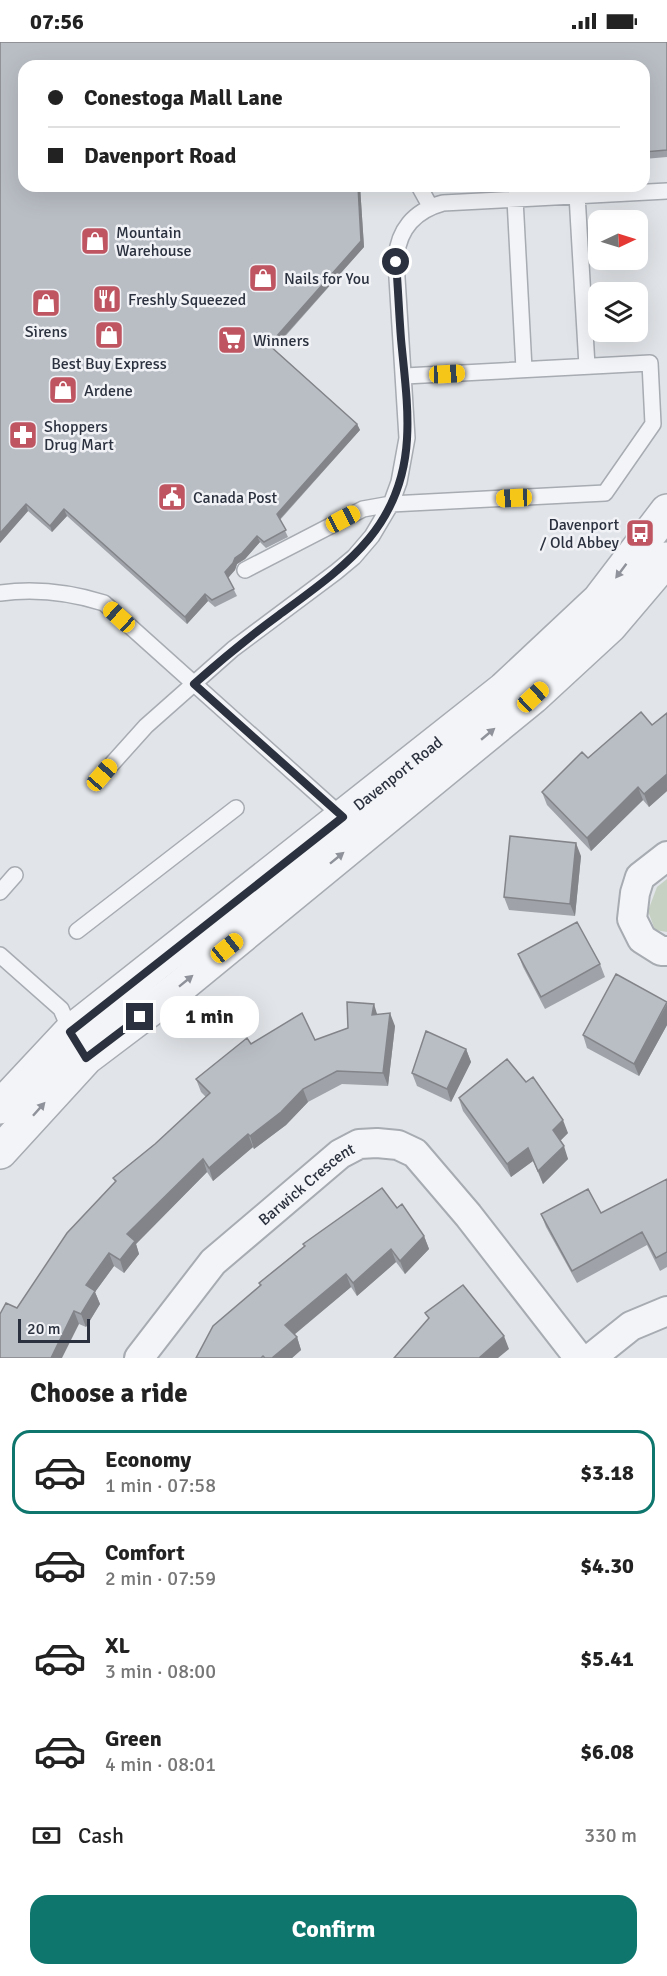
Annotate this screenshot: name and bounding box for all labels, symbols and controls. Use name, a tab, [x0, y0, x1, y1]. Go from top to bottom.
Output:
text: 07:56	[30, 8, 84, 35]
text: Conestoga Mall Lane	[84, 84, 283, 111]
text: Davenport Road	[84, 142, 236, 169]
north arrow	[588, 210, 648, 270]
map controls	[588, 210, 648, 342]
place label: Mountain Warehouse	[116, 223, 192, 261]
shop icon: Mountain Warehouse	[79, 225, 111, 257]
route start	[382, 248, 409, 275]
shop icon: Nails for You	[247, 262, 279, 294]
place label: Nails for You	[284, 269, 370, 289]
button: layers	[588, 282, 648, 342]
restaurant icon: Freshly Squeezed	[91, 283, 123, 315]
shop icon: Sirens	[30, 287, 62, 319]
place label: Freshly Squeezed	[128, 290, 246, 310]
shop icon: Best Buy Express	[93, 319, 125, 351]
place label: Sirens	[25, 322, 67, 342]
supermarket icon: Winners	[216, 324, 248, 356]
place label: Winners	[253, 331, 309, 351]
place label: Best Buy Express	[51, 354, 167, 374]
car	[429, 364, 465, 384]
shop icon: Ardene	[47, 374, 79, 406]
place label: Ardene	[84, 381, 133, 401]
place label: Shoppers Drug Mart	[44, 417, 114, 455]
pharmacy icon: Shoppers Drug Mart	[7, 419, 39, 451]
public building icon: Canada Post	[156, 481, 188, 513]
place label: Canada Post	[193, 488, 278, 508]
car	[496, 488, 532, 508]
car	[323, 503, 363, 535]
place label: Davenport / Old Abbey	[540, 515, 620, 553]
bus stop icon: Davenport / Old Abbey	[624, 517, 656, 549]
one-way arrow	[614, 563, 627, 579]
car	[100, 598, 138, 636]
car	[514, 678, 552, 716]
one-way arrow	[480, 728, 496, 741]
street label: Davenport Road	[349, 733, 447, 815]
car	[83, 756, 121, 794]
one-way arrow	[330, 853, 345, 865]
car	[207, 930, 247, 966]
one-way arrow	[178, 975, 194, 988]
callout: 1 min	[161, 996, 260, 1038]
route end	[126, 1003, 153, 1030]
text: 1 min	[185, 1004, 234, 1029]
one-way arrow	[32, 1102, 46, 1116]
street label: Barwick Crescent	[254, 1139, 359, 1230]
scale bar	[18, 1316, 90, 1344]
text: 20 m	[27, 1319, 61, 1339]
text: Choose a ride	[30, 1377, 188, 1410]
icon: car	[33, 1445, 87, 1499]
text: Economy	[105, 1446, 191, 1473]
text: $3.18	[580, 1459, 634, 1486]
text: 1 min · 07:58	[105, 1473, 216, 1498]
icon: car	[33, 1538, 87, 1592]
text: Comfort	[105, 1539, 185, 1566]
text: $4.30	[580, 1552, 634, 1579]
text: 2 min · 07:59	[105, 1566, 216, 1591]
icon: car	[33, 1631, 87, 1685]
text: XL	[105, 1632, 130, 1659]
text: $5.41	[580, 1645, 634, 1672]
text: 3 min · 08:00	[105, 1659, 216, 1684]
icon: car	[33, 1724, 87, 1778]
text: Green	[105, 1725, 162, 1752]
text: $6.08	[580, 1738, 634, 1765]
text: 4 min · 08:01	[105, 1752, 216, 1777]
icon: cash	[30, 1819, 63, 1852]
text: Cash	[78, 1822, 124, 1849]
text: 330 m	[584, 1823, 637, 1848]
button: Confirm	[30, 1895, 637, 1964]

